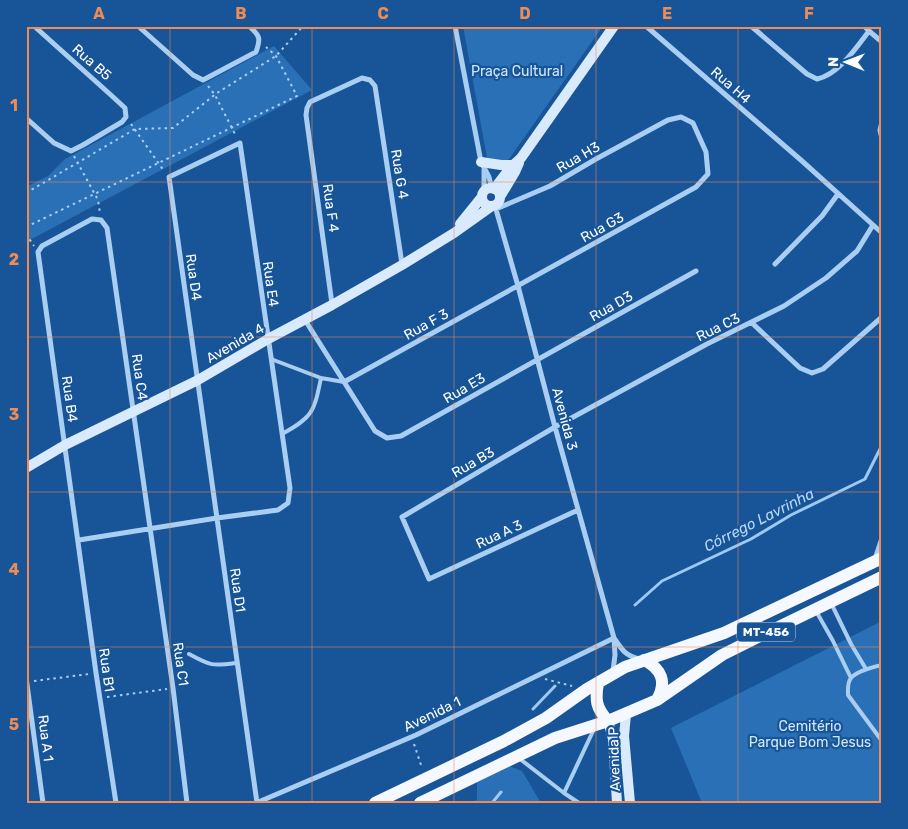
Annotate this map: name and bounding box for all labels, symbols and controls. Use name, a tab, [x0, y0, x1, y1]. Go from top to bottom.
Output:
text: A	[93, 4, 105, 23]
text: B	[235, 4, 247, 23]
text: C	[377, 4, 389, 23]
text: D	[519, 4, 531, 23]
text: E	[662, 4, 672, 23]
text: F	[804, 4, 814, 23]
north arrow	[820, 38, 870, 88]
street label: Rua B5	[69, 41, 115, 84]
text: N	[825, 57, 842, 67]
park label: Praça Cultural	[471, 63, 563, 80]
street label: Rua H4	[707, 63, 754, 108]
text: 1	[10, 96, 18, 115]
street label: Rua H3	[554, 138, 603, 177]
street label: Rua G 4	[387, 148, 412, 201]
street label: Rua F 4	[319, 183, 342, 234]
street label: Rua G3	[578, 209, 627, 246]
text: 2	[9, 250, 19, 269]
street label: Rua D4	[182, 253, 205, 302]
street label: Rua E4	[259, 260, 282, 308]
street label: Rua D3	[587, 288, 636, 325]
street label: Rua F 3	[401, 305, 452, 344]
street label: Rua C3	[694, 310, 743, 345]
street label: Avenida 4	[203, 320, 268, 367]
street label: Rua C4	[128, 353, 151, 402]
street label: Rua E3	[440, 370, 488, 407]
street label: Rua B4	[58, 375, 81, 424]
street label: Avenida 3	[548, 386, 581, 452]
text: 3	[9, 405, 19, 424]
street label: Rua B3	[449, 443, 498, 481]
water label: Córrego Lavrinha	[701, 484, 817, 556]
street label: Rua A 3	[473, 516, 525, 553]
text: 4	[9, 560, 20, 579]
street label: Rua D1	[226, 567, 249, 613]
road number: MT-456	[737, 622, 795, 642]
street label: Rua C1	[169, 641, 192, 687]
street label: Rua B1	[95, 647, 118, 693]
street label: Avenida 1	[401, 693, 464, 736]
street label: Rua A 1	[34, 714, 57, 762]
text: 5	[9, 715, 19, 734]
park label: Cemitério Parque Bom Jesus	[749, 718, 871, 751]
street label: Avenida P	[605, 726, 624, 792]

